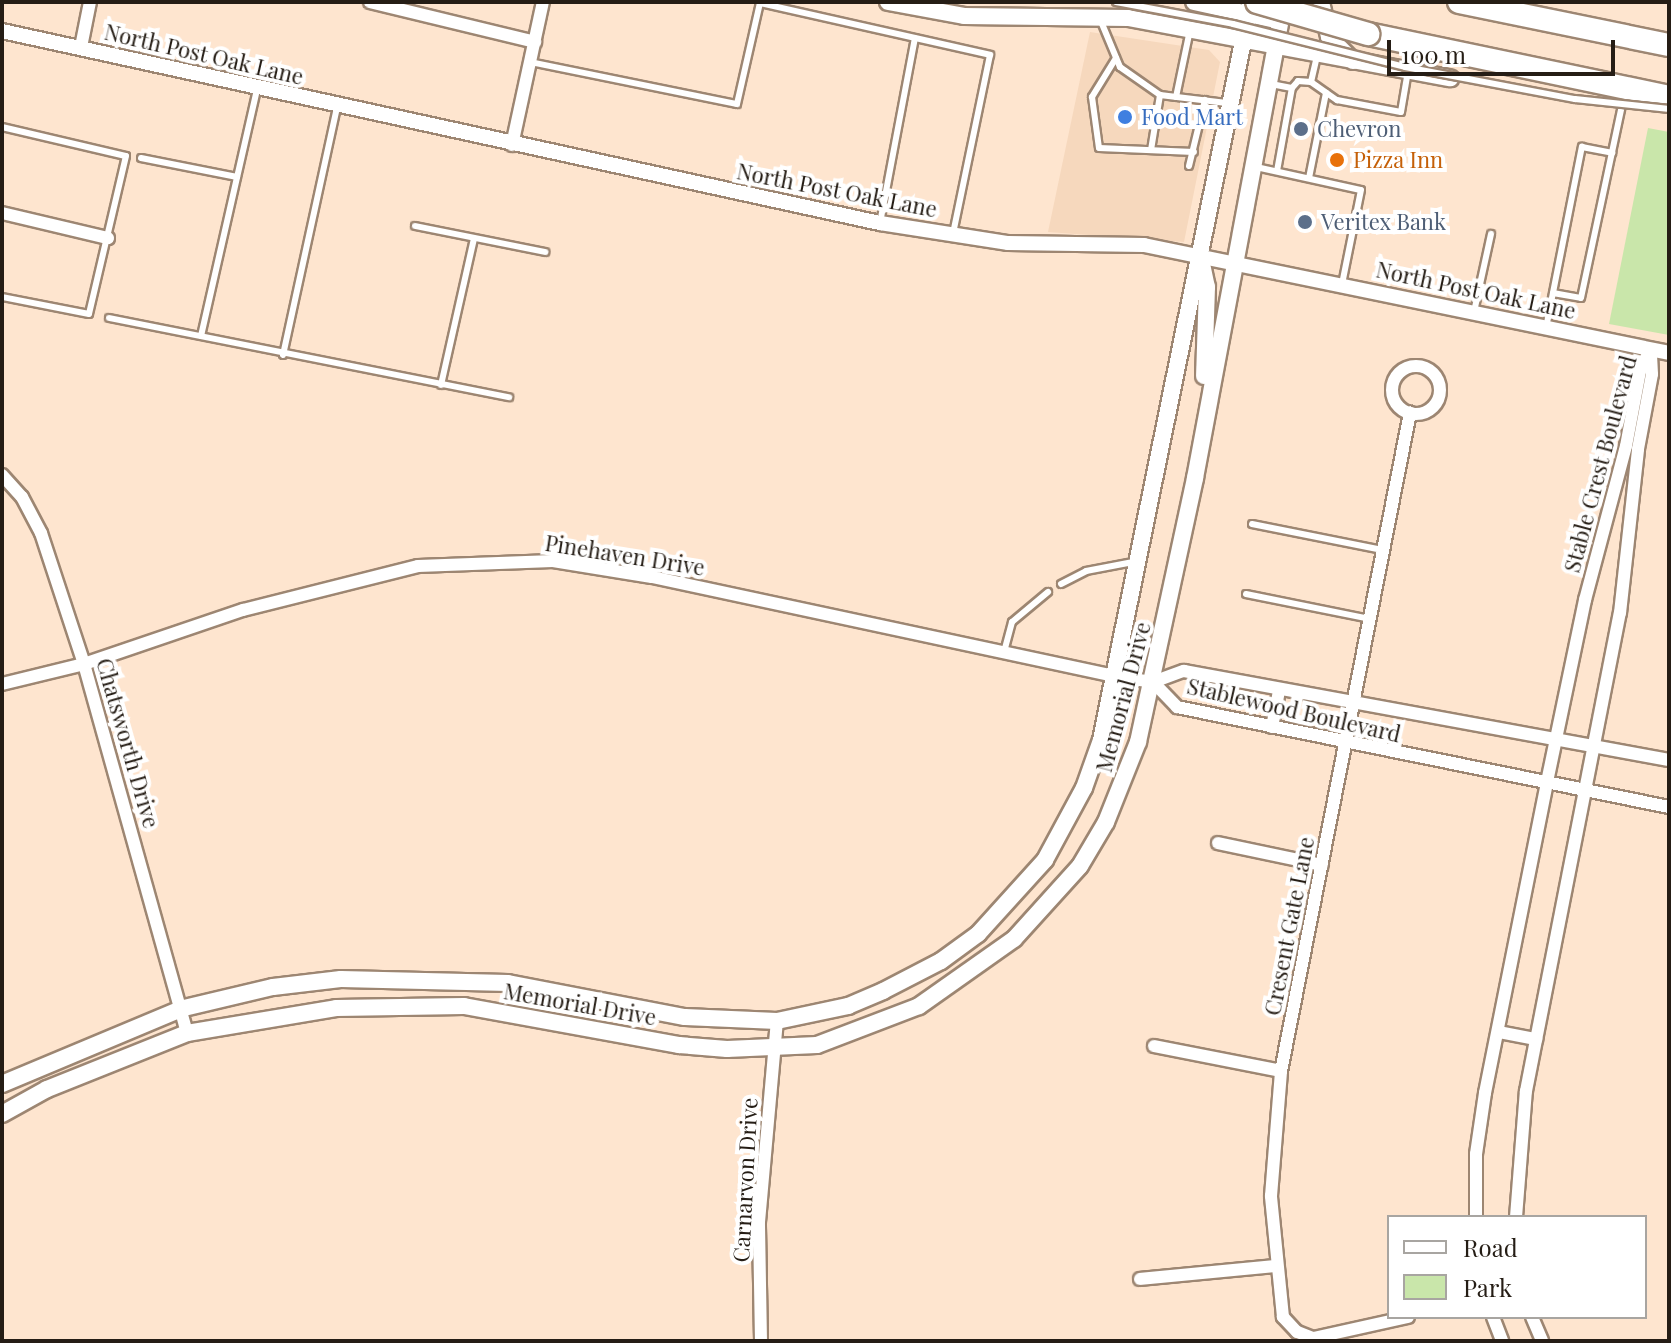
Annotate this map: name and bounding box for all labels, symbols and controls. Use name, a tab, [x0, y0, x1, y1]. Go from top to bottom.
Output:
street label: North Post Oak Lane	[102, 18, 306, 90]
scale bar	[1391, 24, 1619, 74]
text: 100 m	[1401, 38, 1466, 70]
place label: Food Mart	[1141, 104, 1243, 130]
marker: Food Mart	[1116, 108, 1134, 126]
place label: Chevron	[1317, 116, 1401, 142]
marker: Chevron	[1292, 120, 1310, 138]
place label: Pizza Inn	[1353, 147, 1443, 173]
marker: Pizza Inn	[1328, 151, 1346, 169]
street label: North Post Oak Lane	[734, 158, 940, 222]
place label: Veritex Bank	[1321, 209, 1446, 235]
marker: Veritex Bank	[1296, 213, 1314, 231]
street label: North Post Oak Lane	[1374, 256, 1578, 324]
street label: Stable Crest Boulevard	[1558, 353, 1642, 575]
street label: Pinehaven Drive	[543, 529, 707, 581]
street label: Memorial Drive	[1090, 619, 1156, 775]
street label: Chatsworth Drive	[91, 655, 165, 831]
street label: Stablewood Boulevard	[1185, 673, 1403, 747]
street label: Cresent Gate Lane	[1259, 834, 1319, 1018]
street label: Memorial Drive	[502, 978, 658, 1030]
street label: Carnarvon Drive	[728, 1097, 762, 1263]
legend	[1387, 1215, 1647, 1319]
text: Road	[1463, 1231, 1518, 1263]
text: Park	[1463, 1271, 1512, 1303]

